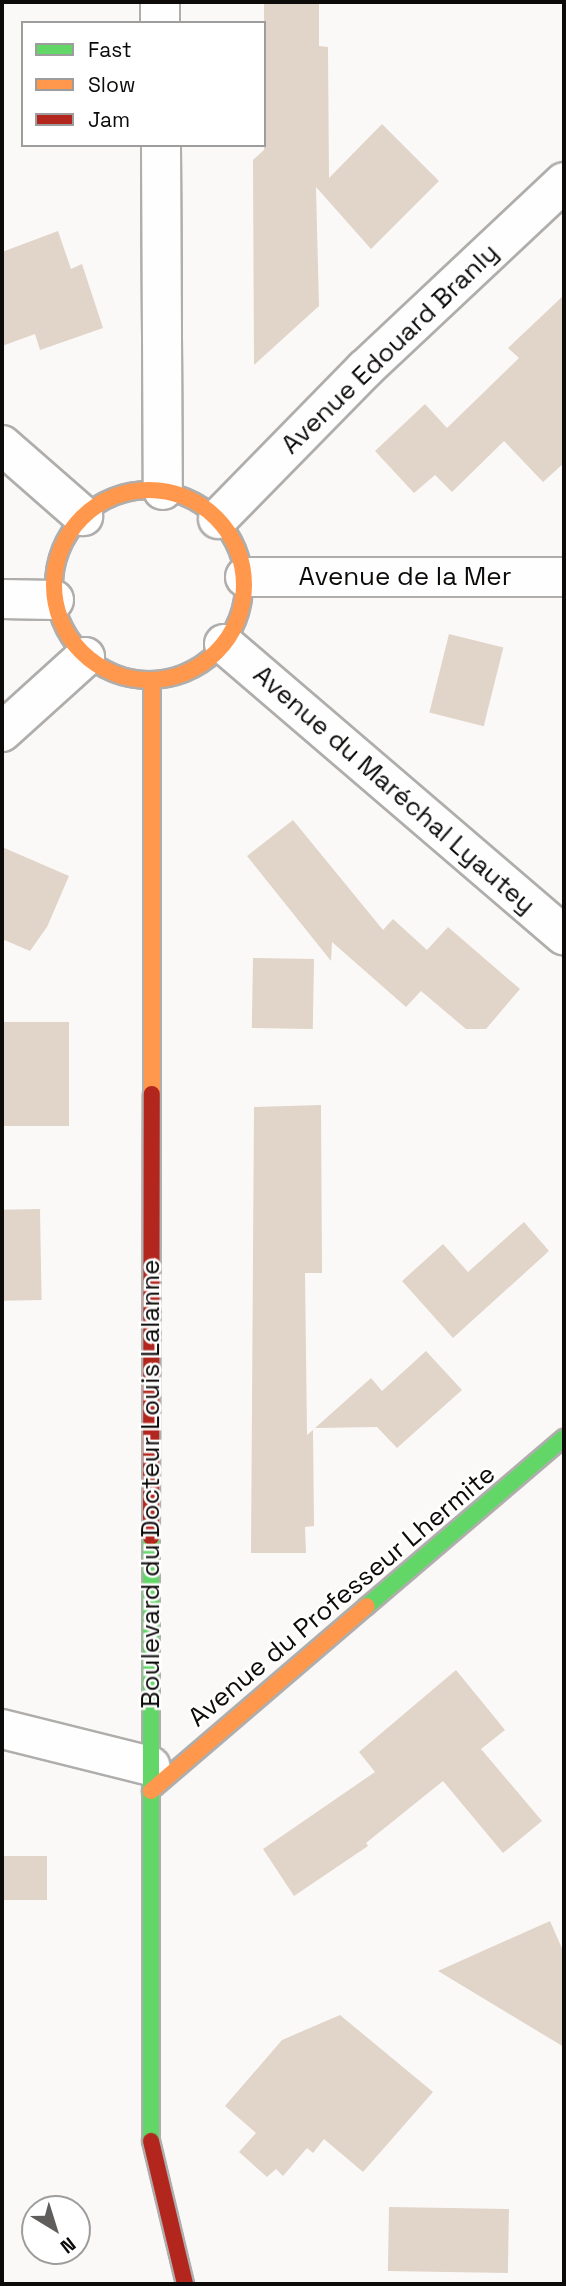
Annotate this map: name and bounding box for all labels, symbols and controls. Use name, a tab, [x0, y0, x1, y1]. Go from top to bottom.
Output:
legend	[21, 21, 266, 147]
text: Fast	[88, 36, 132, 63]
text: Slow	[88, 71, 136, 98]
text: Jam	[88, 106, 130, 133]
street label: Avenue Edouard Branly	[275, 237, 505, 461]
street label: Avenue de la Mer	[298, 561, 512, 593]
street label: Avenue du Maréchal Lyautey	[247, 659, 541, 921]
street label: Boulevard du Docteur Louis Lalanne	[135, 1259, 167, 1709]
street label: Avenue du Professeur Lhermite	[182, 1458, 502, 1734]
north arrow	[21, 2195, 91, 2265]
text: N	[55, 2232, 81, 2259]

